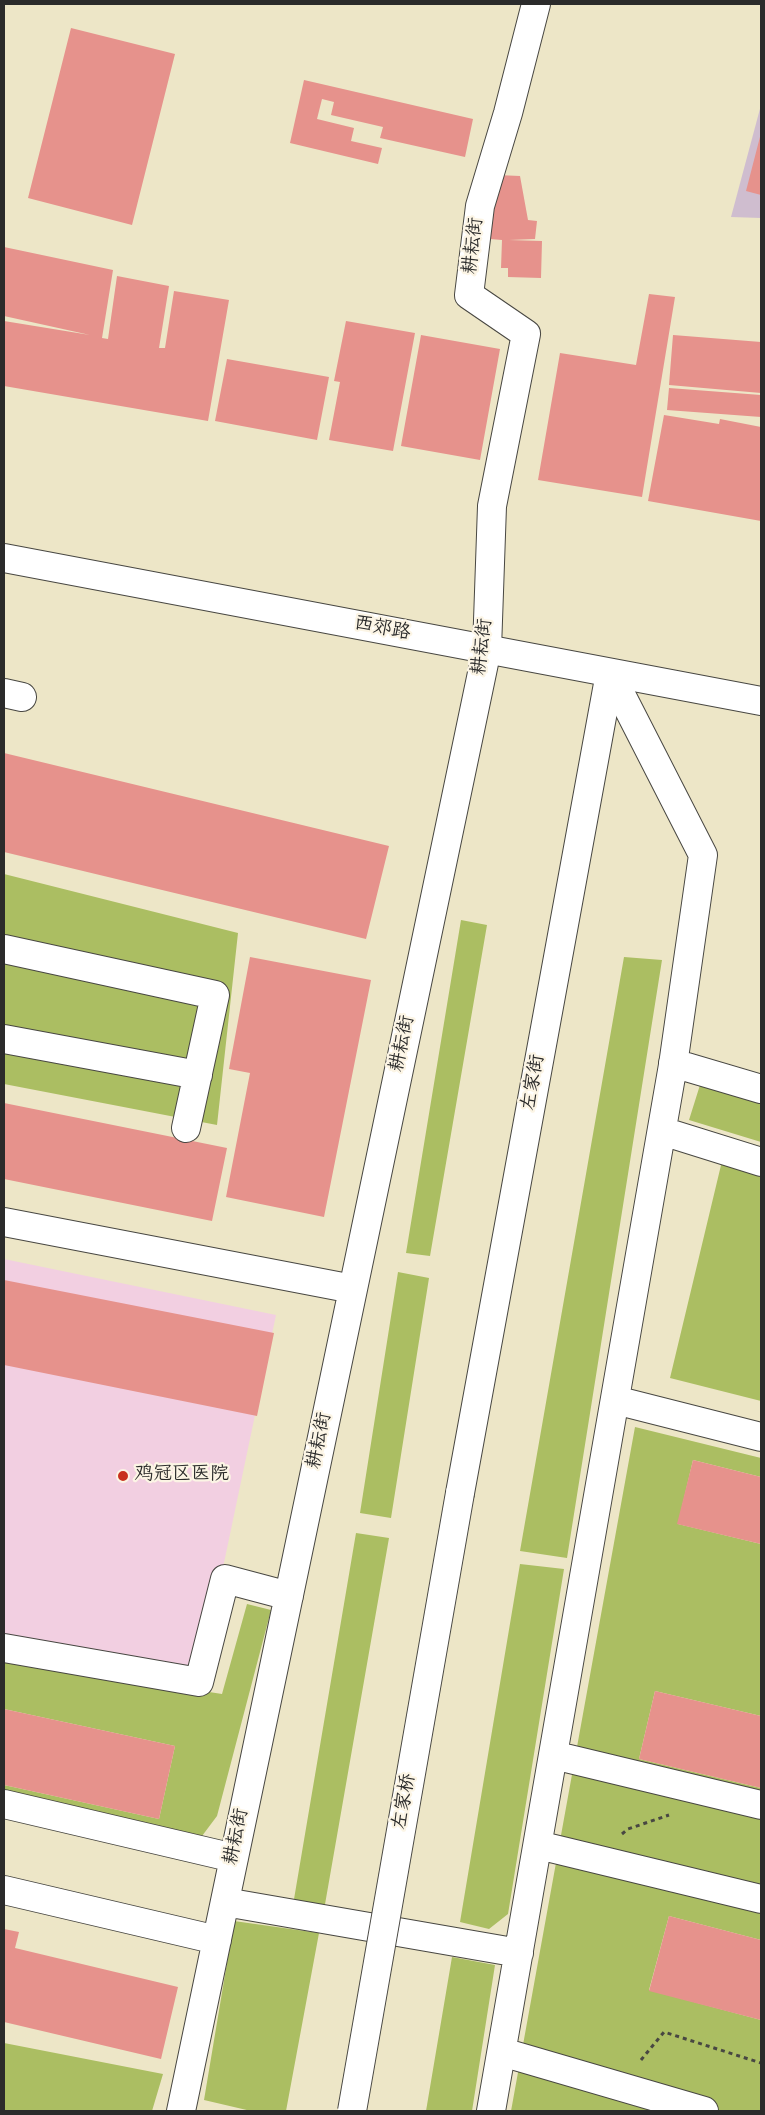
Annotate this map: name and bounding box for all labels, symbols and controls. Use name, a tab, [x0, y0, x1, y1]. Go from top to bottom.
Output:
street label: 耕耘街	[460, 216, 490, 276]
street label: 西郊路	[352, 613, 412, 647]
street label: 耕耘街	[469, 617, 499, 677]
street label: 耕耘街	[387, 1014, 421, 1074]
street label: 左家街	[519, 1053, 551, 1113]
street label: 耕耘街	[304, 1411, 338, 1471]
place label: 鸡冠区医院	[134, 1465, 229, 1487]
marker: 鸡冠区医院	[116, 1469, 130, 1483]
street label: 左家桥	[390, 1772, 422, 1832]
street label: 耕耘街	[221, 1807, 255, 1867]

